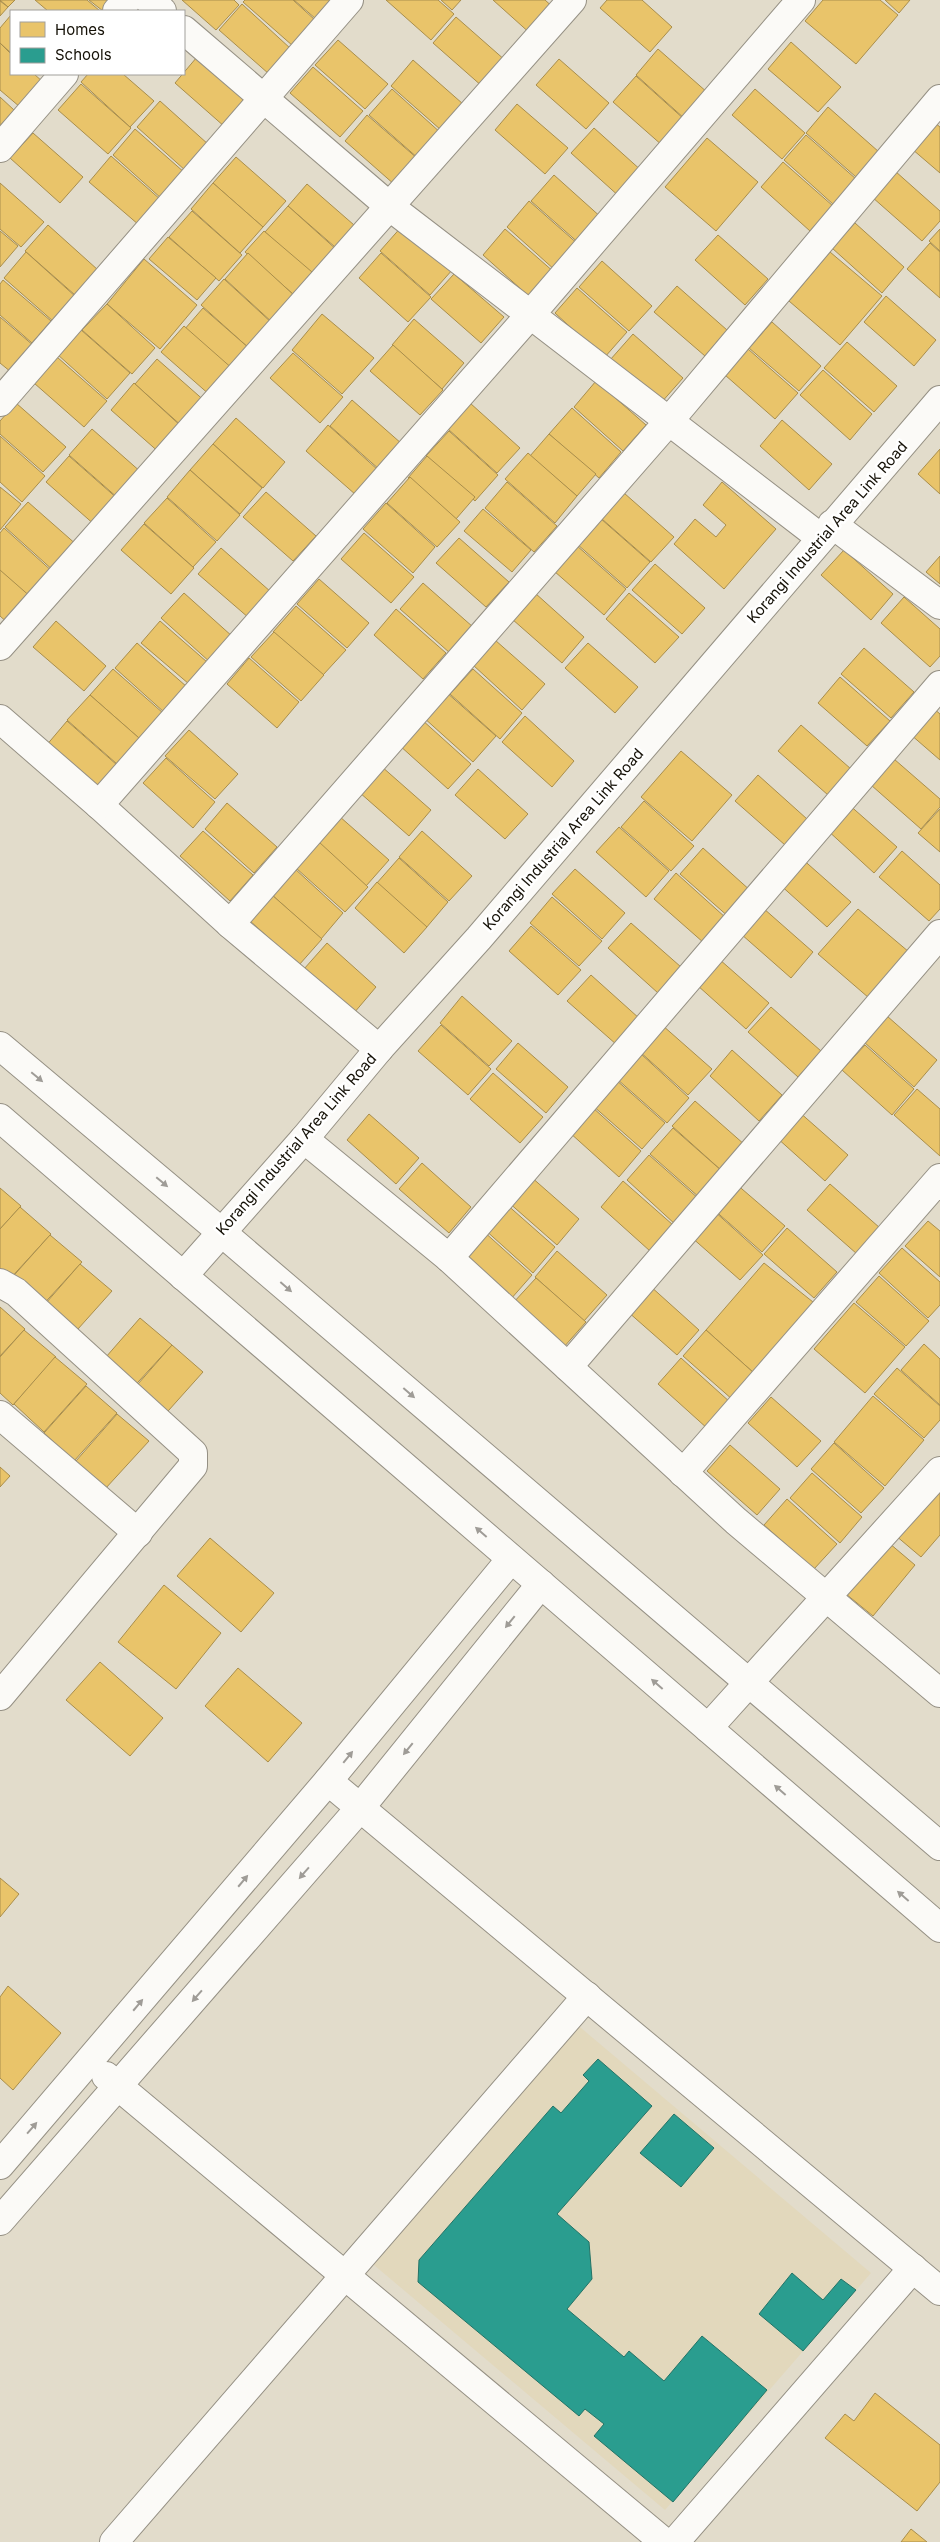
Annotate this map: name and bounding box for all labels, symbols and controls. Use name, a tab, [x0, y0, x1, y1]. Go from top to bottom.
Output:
legend	[10, 10, 185, 75]
text: Homes	[55, 20, 105, 39]
text: Schools	[55, 45, 112, 64]
street label: Korangi Industrial Area Link Road	[743, 437, 911, 627]
street label: Korangi Industrial Area Link Road	[479, 744, 647, 934]
street label: Korangi Industrial Area Link Road	[212, 1049, 380, 1239]
one-way arrow	[31, 1072, 44, 1083]
one-way arrow	[155, 1176, 168, 1187]
one-way arrow	[279, 1281, 291, 1293]
one-way arrow	[402, 1387, 415, 1398]
one-way arrow	[474, 1527, 487, 1538]
one-way arrow	[505, 1616, 516, 1629]
one-way arrow	[651, 1679, 663, 1690]
one-way arrow	[403, 1742, 414, 1755]
one-way arrow	[342, 1751, 353, 1763]
one-way arrow	[774, 1785, 786, 1796]
one-way arrow	[298, 1867, 309, 1880]
one-way arrow	[237, 1875, 248, 1887]
one-way arrow	[897, 1891, 910, 1902]
one-way arrow	[192, 1989, 203, 2002]
one-way arrow	[132, 1999, 143, 2011]
one-way arrow	[26, 2123, 38, 2135]

